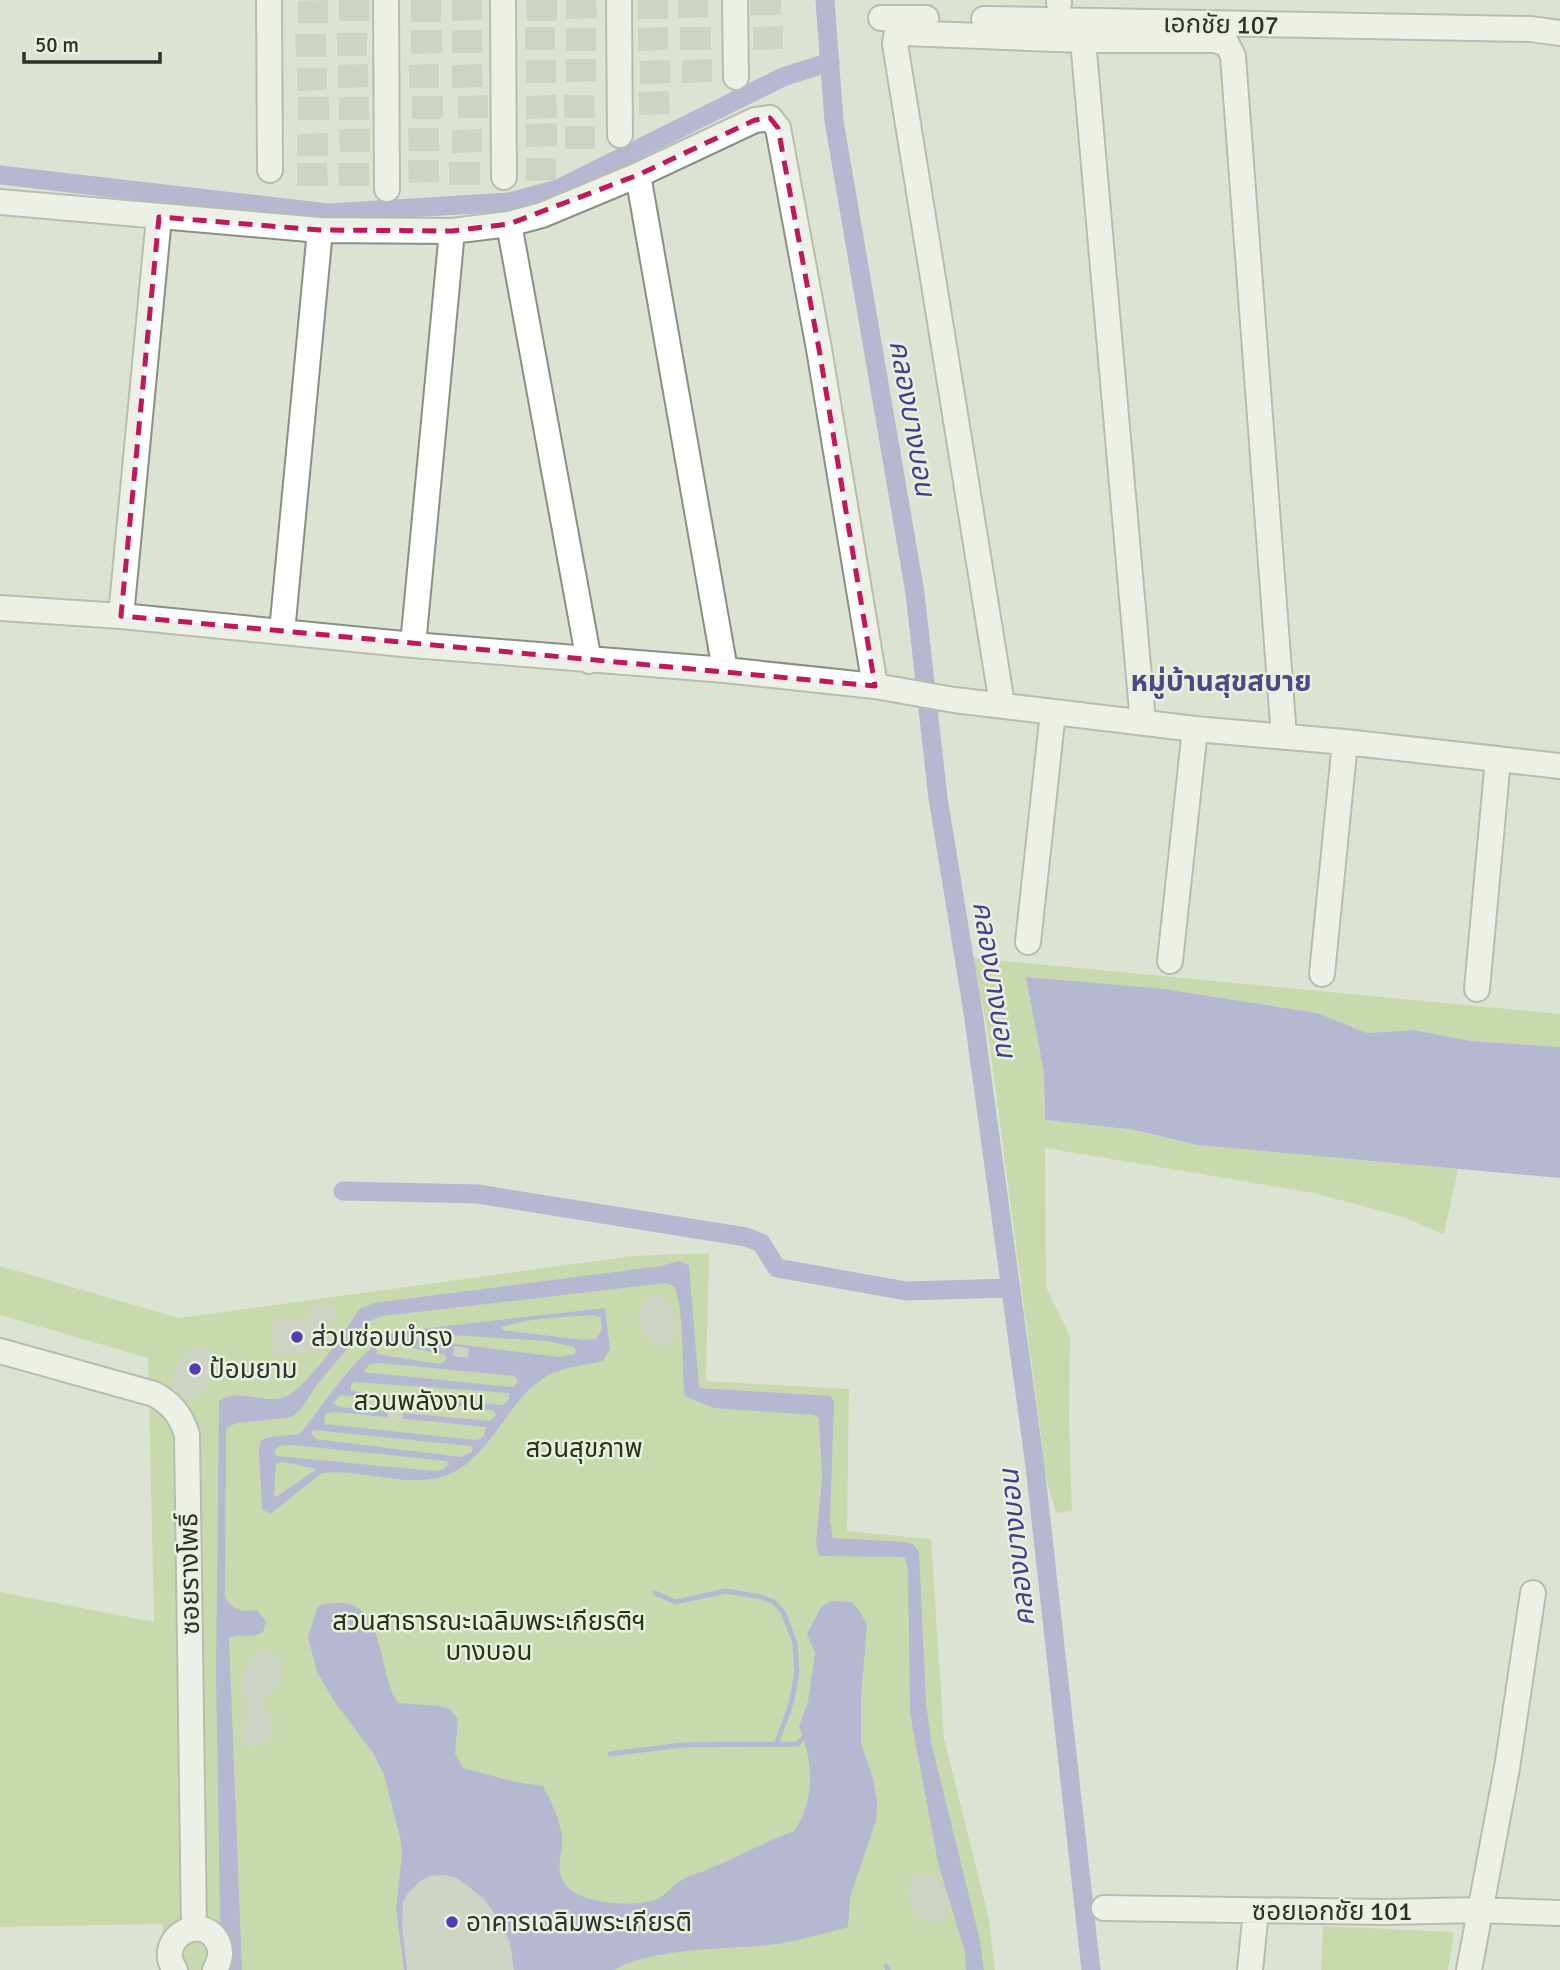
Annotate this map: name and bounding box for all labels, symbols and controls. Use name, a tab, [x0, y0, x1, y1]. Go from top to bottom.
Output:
street label: เอกชัย 107	[1163, 8, 1279, 42]
scale bar	[24, 21, 161, 65]
text: 50 m	[35, 32, 79, 58]
water label: คลองบางบอน	[882, 338, 943, 501]
district label: หมู่บ้านสุขสบาย	[1130, 665, 1312, 699]
water label: คลองบางบอน	[965, 899, 1023, 1062]
place label: ส่วนซ่อมบำรุง	[311, 1322, 453, 1354]
marker: ส่วนซ่อมบำรุง	[289, 1329, 305, 1345]
place label: ป้อมยาม	[209, 1354, 298, 1386]
marker: ป้อมยาม	[187, 1361, 203, 1377]
park label: สวนพลังงาน	[354, 1386, 484, 1418]
park label: สวนสุขภาพ	[525, 1433, 643, 1465]
water label: คลองบางบอน	[992, 1466, 1042, 1628]
street label: ซอยรางโพธิ์	[172, 1512, 207, 1635]
park label: สวนสาธารณะเฉลิมพระเกียรติฯ บางบอน	[332, 1606, 646, 1668]
street label: ซอยเอกชัย 101	[1252, 1896, 1412, 1928]
place label: อาคารเฉลิมพระเกียรติ	[466, 1907, 692, 1939]
marker: อาคารเฉลิมพระเกียรติ	[444, 1914, 460, 1930]

